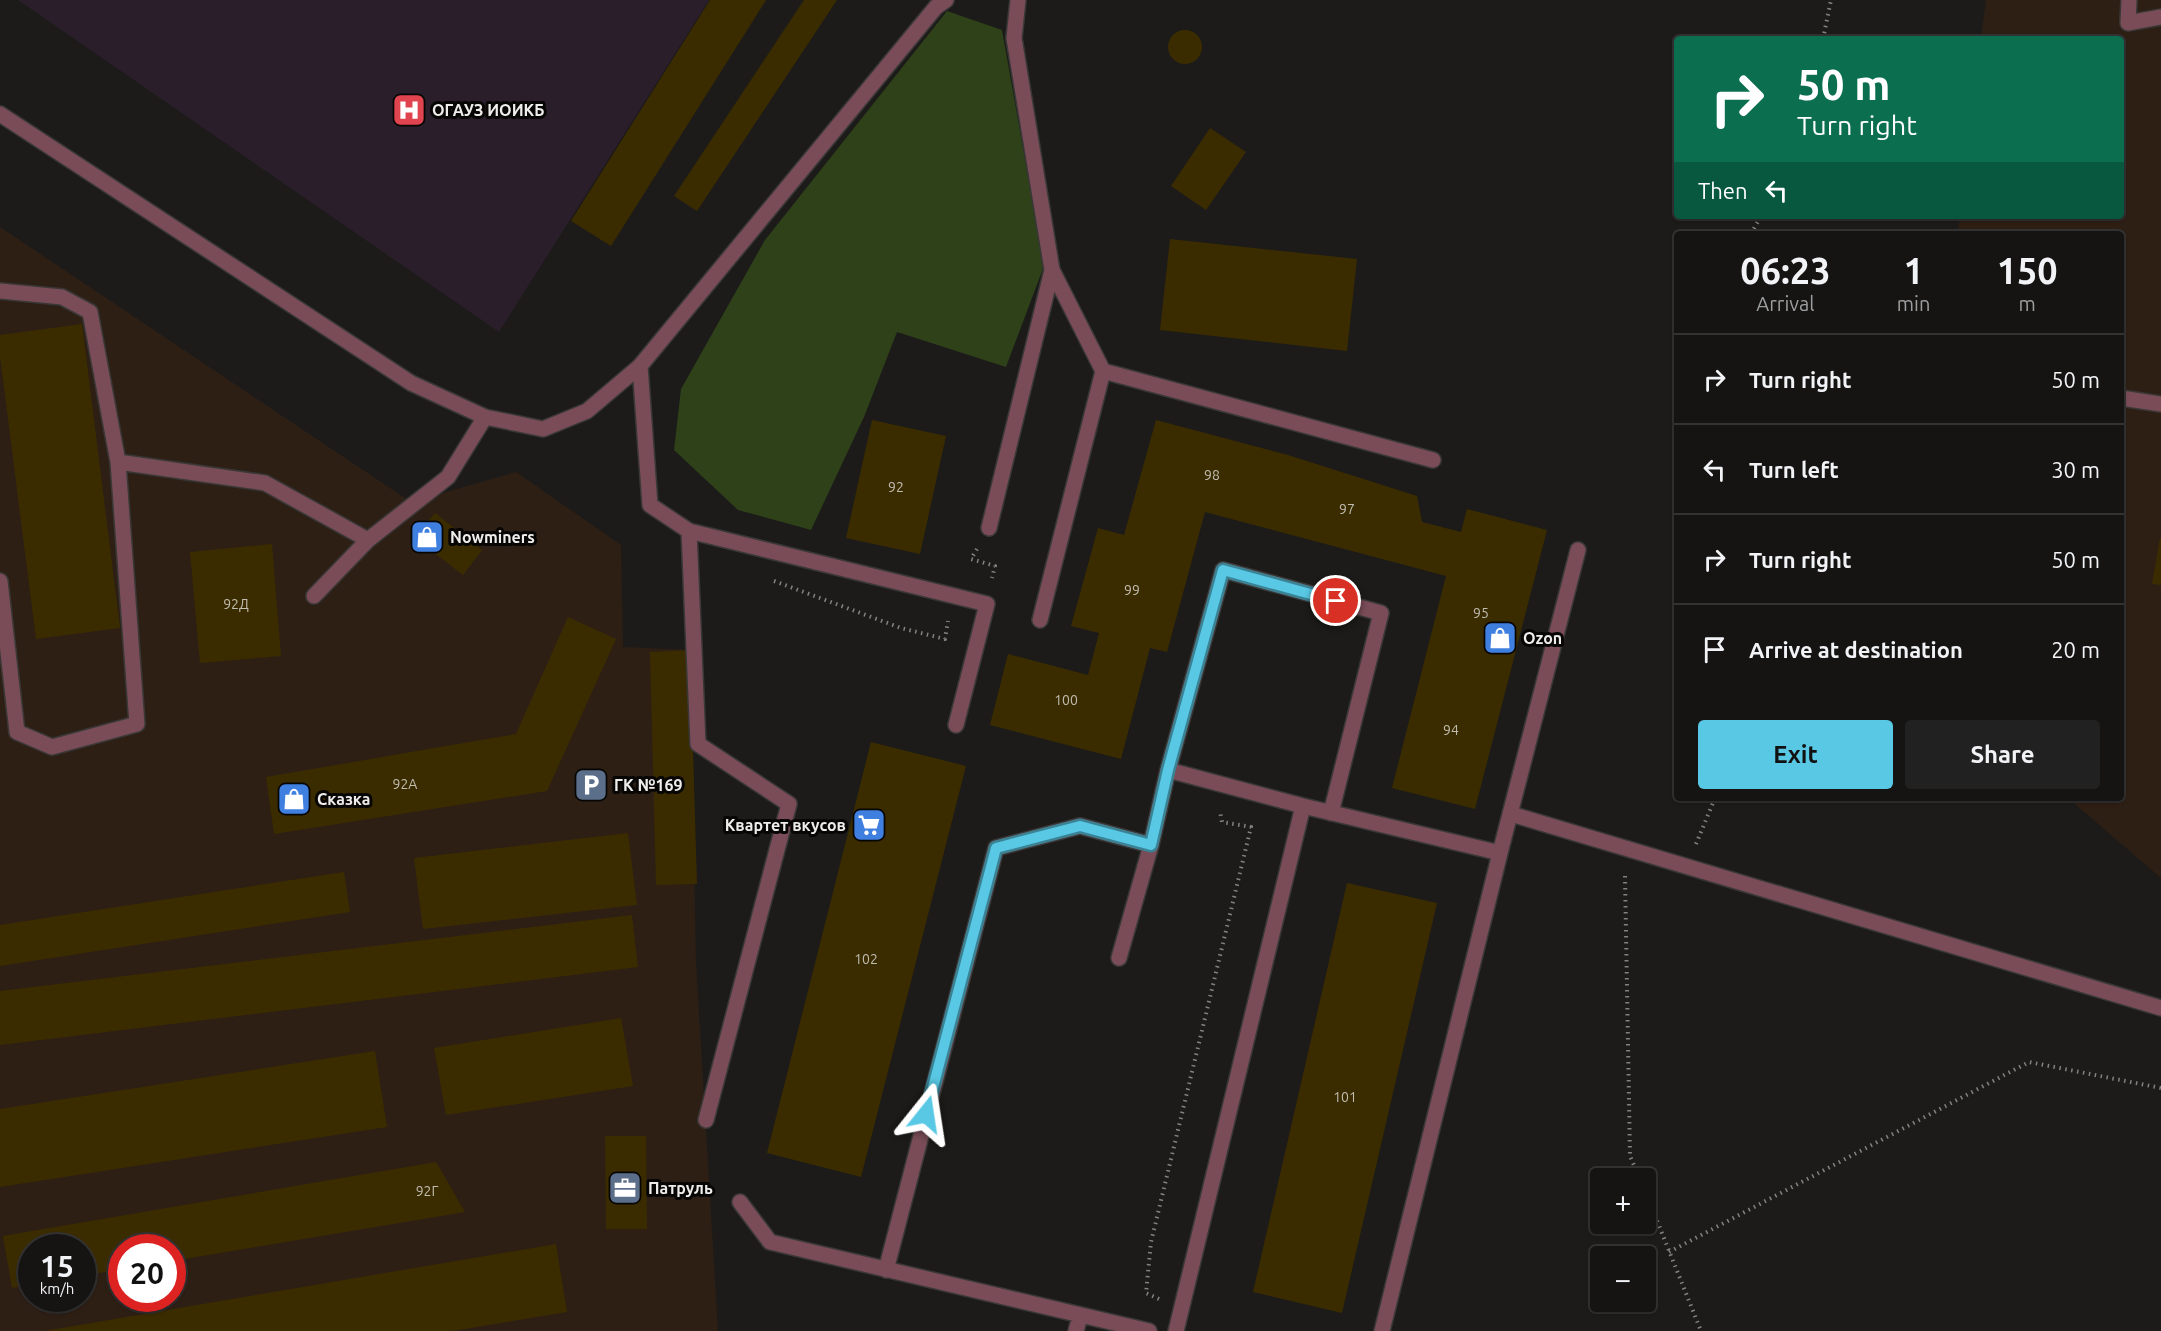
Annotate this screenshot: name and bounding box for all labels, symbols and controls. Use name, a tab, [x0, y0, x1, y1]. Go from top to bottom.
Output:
icon: right	[1698, 60, 1776, 138]
text: 50 m	[1797, 61, 1891, 108]
hospital icon: ОГАУЗ ИОИКБ	[391, 92, 427, 128]
place label: ОГАУЗ ИОИКБ	[432, 101, 545, 119]
text: Turn right	[1797, 110, 1917, 140]
icon: left	[1760, 174, 1793, 207]
text: Then	[1698, 178, 1748, 203]
text: 06:23	[1740, 250, 1830, 291]
text: 1	[1903, 250, 1924, 291]
text: 150	[1997, 250, 2058, 291]
text: Arrival	[1756, 292, 1815, 315]
text: min	[1897, 292, 1930, 315]
text: m	[2019, 292, 2036, 315]
icon: right	[1698, 363, 1731, 396]
text: Turn right	[1749, 367, 1851, 392]
text: 50 m	[2051, 367, 2100, 392]
icon: left	[1698, 453, 1731, 486]
text: Turn left	[1749, 457, 1839, 482]
text: 30 m	[2051, 457, 2100, 482]
house number: 98	[1204, 467, 1220, 483]
house number: 92	[888, 479, 904, 495]
house number: 97	[1339, 501, 1355, 517]
shop icon: Nowminers	[409, 519, 445, 555]
place label: Nowminers	[450, 528, 535, 546]
icon: right	[1698, 543, 1731, 576]
text: Turn right	[1749, 547, 1851, 572]
text: 50 m	[2051, 547, 2100, 572]
pin	[1310, 575, 1361, 626]
house number: 99	[1124, 582, 1140, 598]
icon: arrive	[1319, 584, 1352, 617]
house number: 92Д	[223, 596, 249, 612]
house number: 95	[1473, 605, 1489, 621]
shop icon: Ozon	[1482, 620, 1518, 656]
place label: Ozon	[1523, 629, 1562, 647]
icon: arrive	[1698, 633, 1731, 666]
text: Arrive at destination	[1749, 637, 1963, 662]
text: 20 m	[2051, 637, 2100, 662]
house number: 100	[1054, 692, 1078, 708]
button: Exit	[1698, 720, 1893, 789]
button: Share	[1905, 720, 2100, 789]
house number: 94	[1443, 722, 1459, 738]
parking icon: ГК №169	[573, 767, 609, 803]
house number: 92А	[393, 776, 417, 792]
place label: ГК №169	[614, 776, 682, 794]
shop icon: Сказка	[276, 781, 312, 817]
place label: Сказка	[317, 790, 370, 808]
supermarket icon: Квартет вкусов	[851, 807, 887, 843]
place label: Квартет вкусов	[725, 816, 846, 834]
house number: 102	[854, 951, 878, 967]
position arrow	[894, 1082, 958, 1146]
house number: 101	[1333, 1089, 1357, 1105]
map controls	[1590, 1168, 1656, 1312]
button: +	[1590, 1168, 1656, 1234]
office icon: Патруль	[607, 1170, 643, 1206]
place label: Патруль	[648, 1179, 713, 1197]
house number: 92Г	[416, 1183, 438, 1199]
speed limit sign: 20	[108, 1234, 186, 1312]
button: −	[1590, 1246, 1656, 1312]
text: 15	[40, 1249, 74, 1283]
text: km/h	[40, 1280, 74, 1297]

